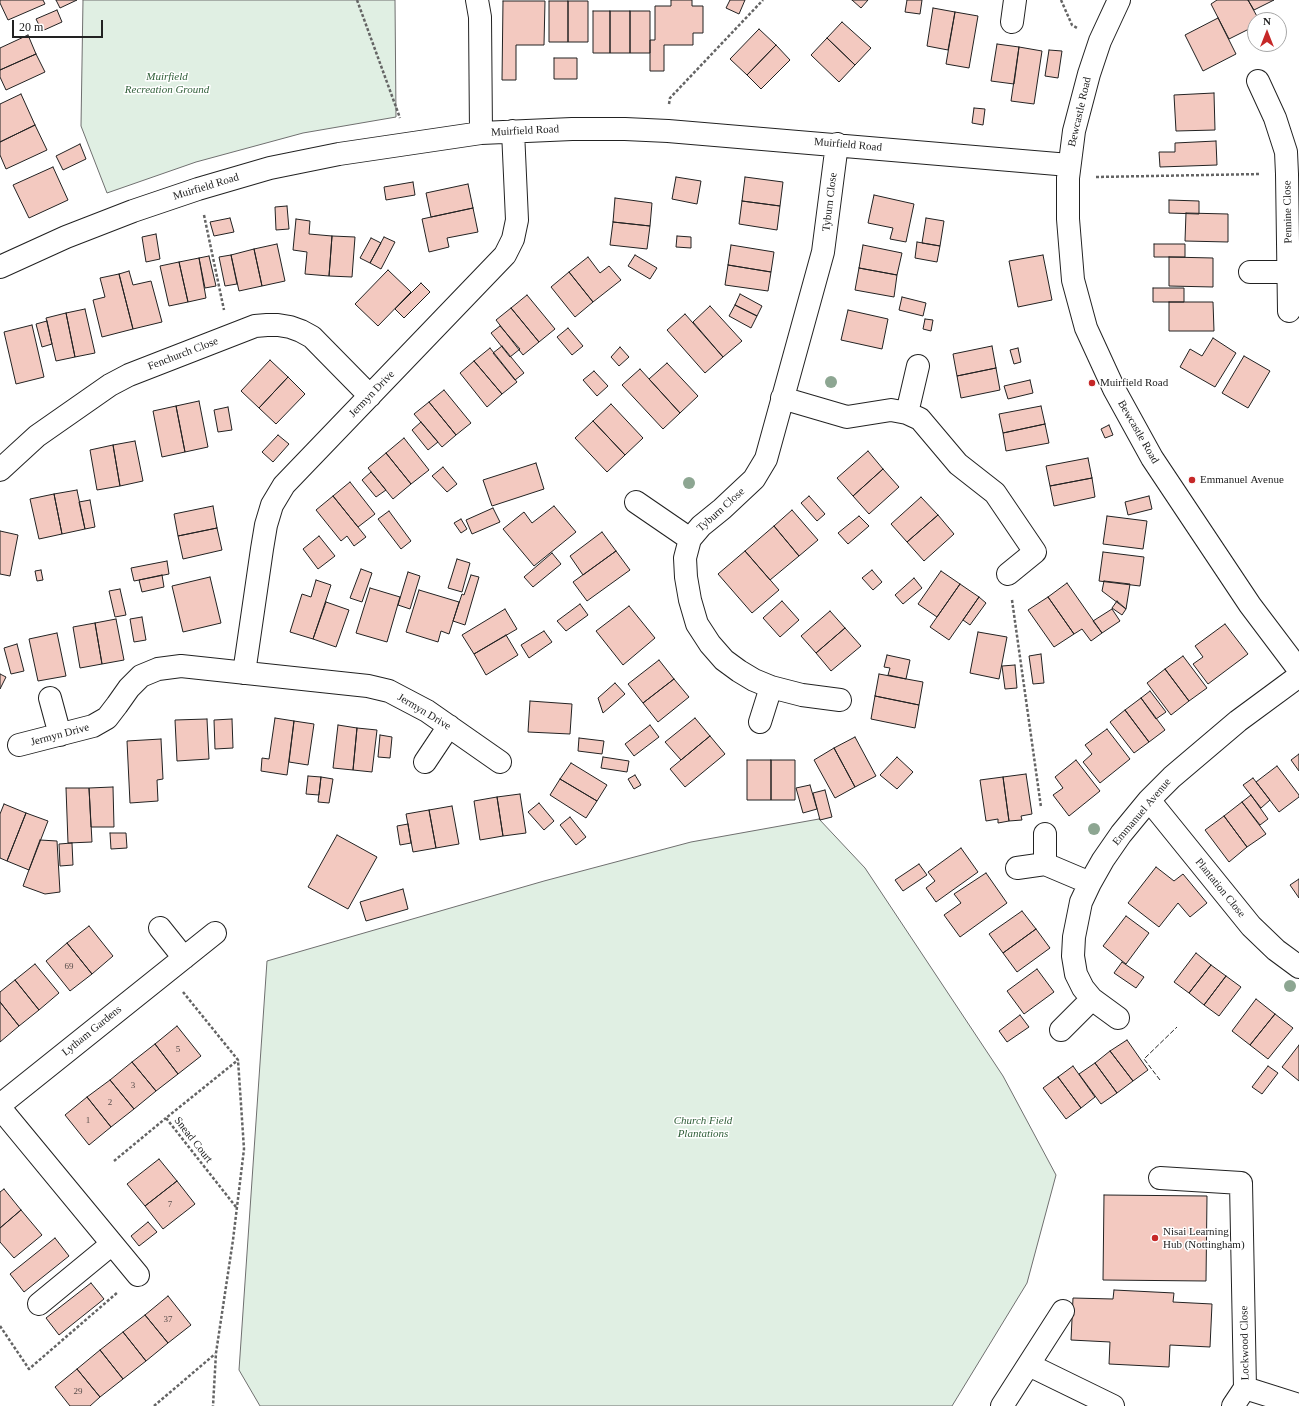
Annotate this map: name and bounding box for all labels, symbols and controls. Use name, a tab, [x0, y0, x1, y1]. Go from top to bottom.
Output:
scale bar	[14, 12, 105, 38]
north arrow	[1247, 12, 1287, 52]
text: N	[1263, 15, 1271, 27]
text: 20 m	[19, 20, 43, 34]
park label: Muirfield Recreation Ground	[125, 70, 209, 96]
street label: Bewcastle Road	[1066, 76, 1094, 148]
street label: Muirfield Road	[491, 123, 559, 139]
street label: Muirfield Road	[813, 135, 883, 155]
street label: Muirfield Road	[171, 171, 241, 203]
street label: Tyburn Close	[820, 172, 840, 232]
street label: Pennine Close	[1281, 180, 1295, 244]
street label: Fenchurch Close	[146, 335, 220, 373]
street label: Jermyn Drive	[346, 368, 398, 420]
place label: Muirfield Road	[1100, 376, 1168, 390]
marker: Muirfield Road	[1087, 378, 1097, 388]
street label: Bewcastle Road	[1114, 398, 1162, 466]
place label: Emmanuel Avenue	[1200, 473, 1284, 487]
marker: Emmanuel Avenue	[1187, 475, 1197, 485]
street label: Tyburn Close	[695, 485, 747, 535]
street label: Jermyn Drive	[395, 691, 453, 733]
street label: Jermyn Drive	[29, 721, 91, 749]
street label: Emmanuel Avenue	[1110, 776, 1174, 848]
street label: Plantation Close	[1192, 856, 1248, 920]
house number: 69	[64, 962, 74, 972]
street label: Lytham Gardens	[59, 1003, 125, 1059]
house number: 5	[176, 1045, 180, 1055]
house number: 3	[131, 1081, 135, 1091]
house number: 2	[108, 1098, 112, 1108]
street label: Snead Court	[171, 1114, 215, 1166]
park label: Church Field Plantations	[674, 1114, 732, 1140]
house number: 1	[86, 1116, 90, 1126]
house number: 7	[168, 1200, 172, 1210]
place label: Nisai Learning Hub (Nottingham)	[1163, 1225, 1245, 1251]
marker: Nisai Learning Hub (Nottingham)	[1150, 1233, 1160, 1243]
street label: Lockwood Close	[1238, 1305, 1252, 1381]
house number: 37	[164, 1315, 172, 1325]
house number: 29	[74, 1387, 82, 1397]

